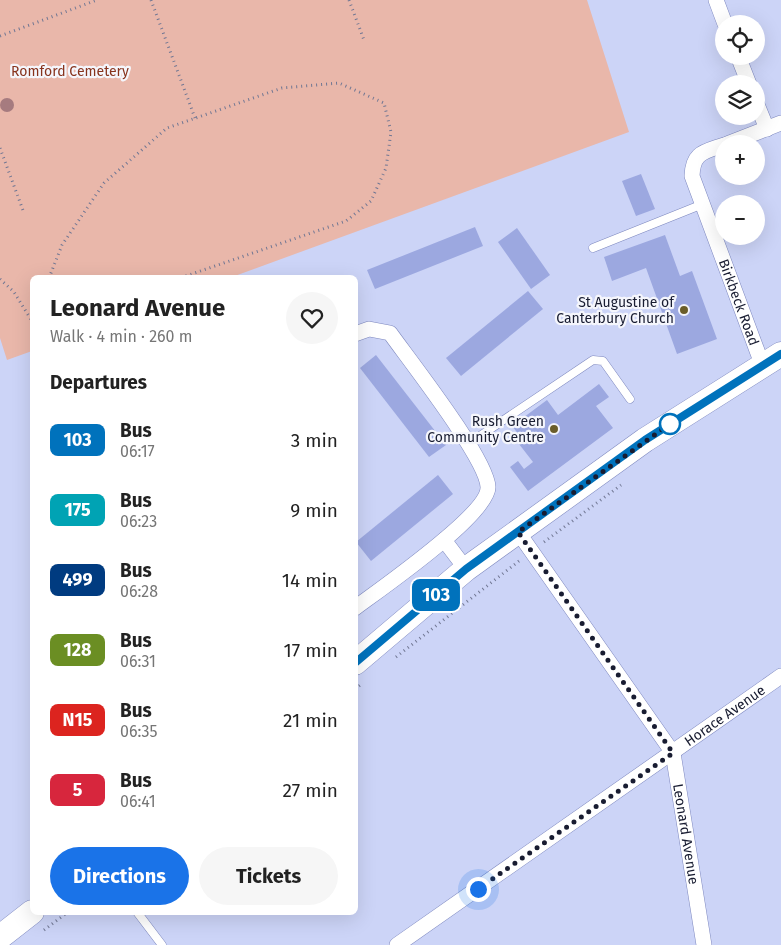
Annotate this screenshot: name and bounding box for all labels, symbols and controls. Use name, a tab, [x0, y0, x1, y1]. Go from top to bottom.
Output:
map controls	[715, 15, 765, 245]
button: locate	[715, 15, 765, 65]
park label: Romford Cemetery	[11, 63, 129, 80]
button: layers	[715, 75, 765, 125]
button: +	[715, 135, 765, 185]
button: −	[715, 195, 765, 245]
street label: Birkbeck Road	[715, 257, 762, 348]
button: heart	[286, 292, 338, 344]
text: Leonard Avenue	[50, 294, 225, 322]
place label: St Augustine of Canterbury Church	[556, 294, 675, 327]
marker: St Augustine of Canterbury Church	[678, 304, 690, 316]
text: Walk · 4 min · 260 m	[50, 327, 192, 346]
text: Departures	[50, 371, 147, 394]
place label: Rush Green Community Centre	[427, 413, 544, 446]
unlabelled marker	[659, 413, 681, 435]
text: Bus	[120, 419, 152, 442]
marker: Rush Green Community Centre	[548, 423, 560, 435]
text: 103	[63, 429, 92, 451]
text: 3 min	[291, 429, 338, 452]
text: 06:17	[120, 442, 155, 461]
text: Bus	[120, 489, 152, 512]
text: 175	[64, 499, 91, 521]
text: 9 min	[290, 499, 338, 522]
text: 06:23	[120, 512, 157, 531]
text: Bus	[120, 559, 152, 582]
text: 499	[63, 569, 92, 591]
text: 14 min	[282, 569, 338, 592]
line badge: 103	[407, 579, 465, 611]
text: 06:28	[120, 582, 158, 601]
text: 103	[422, 584, 450, 606]
text: Bus	[120, 629, 152, 652]
text: 128	[63, 639, 92, 661]
text: 17 min	[284, 639, 338, 662]
text: 06:31	[120, 652, 156, 671]
street label: Horace Avenue	[681, 682, 769, 750]
text: Bus	[120, 699, 152, 722]
text: N15	[63, 709, 92, 731]
text: 21 min	[283, 709, 338, 732]
text: 06:35	[120, 722, 157, 741]
text: Bus	[120, 769, 152, 792]
text: 5	[73, 779, 82, 801]
text: 27 min	[283, 779, 338, 802]
street label: Leonard Avenue	[669, 782, 702, 886]
text: 06:41	[120, 792, 156, 811]
button: Directions	[50, 847, 189, 905]
button: Tickets	[199, 847, 338, 905]
your location	[466, 877, 491, 902]

